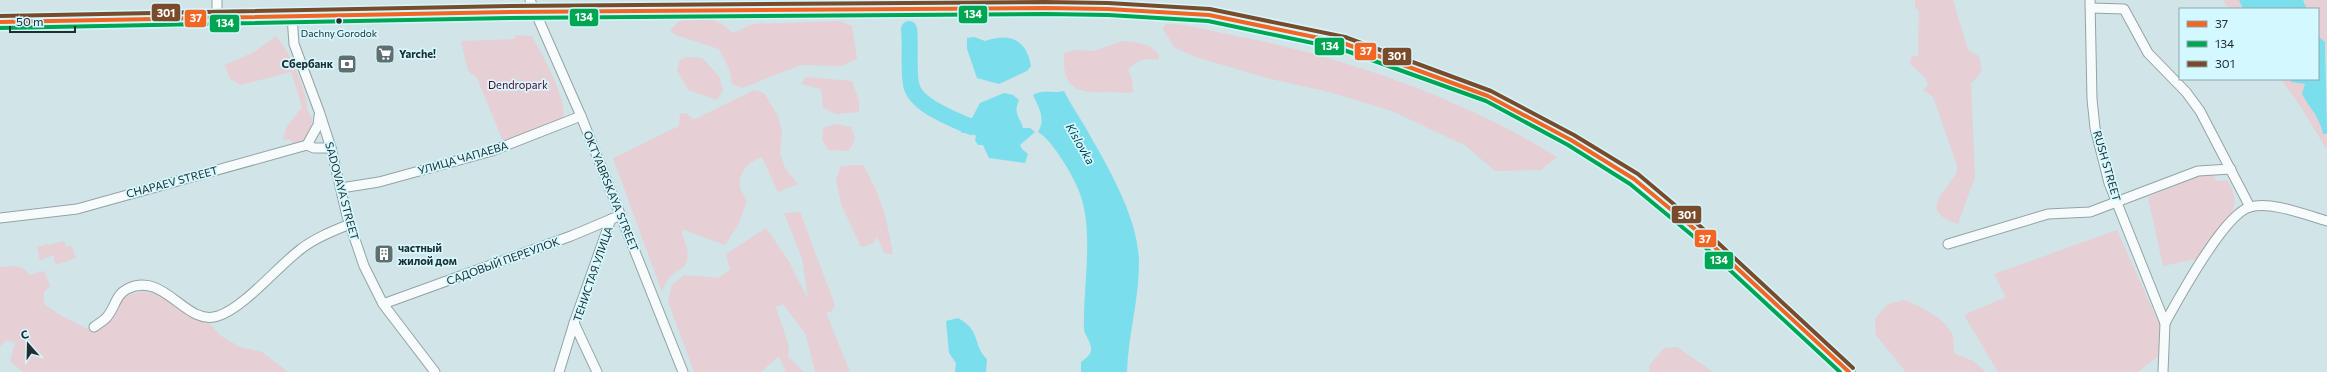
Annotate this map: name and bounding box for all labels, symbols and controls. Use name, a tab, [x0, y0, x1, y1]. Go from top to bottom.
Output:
line badge: 301	[151, 3, 181, 22]
line badge: 134	[958, 5, 988, 24]
text: 301	[157, 6, 175, 19]
text: 134	[964, 7, 982, 20]
scale bar	[10, 8, 75, 34]
line badge: 134	[569, 8, 599, 27]
legend	[2179, 8, 2319, 80]
line badge: 37	[184, 9, 207, 28]
text: 134	[575, 10, 593, 23]
text: 37	[190, 11, 202, 24]
text: 50 m	[16, 14, 44, 28]
line badge: 134	[209, 14, 240, 33]
text: 134	[216, 16, 234, 29]
marker: Dachny Gorodok	[334, 16, 344, 26]
text: 37	[2215, 16, 2228, 30]
place label: Dachny Gorodok	[301, 27, 378, 39]
text: 134	[2215, 36, 2234, 50]
line badge: 134	[1314, 37, 1345, 56]
text: 134	[1321, 39, 1339, 52]
line badge: 37	[1354, 42, 1377, 61]
supermarket icon: Yarche!	[374, 43, 396, 65]
text: 37	[1360, 44, 1372, 57]
place label: Yarche!	[399, 47, 436, 60]
line badge: 301	[1382, 47, 1412, 66]
text: 301	[1388, 49, 1406, 62]
bank icon: Сбербанк	[336, 53, 358, 75]
text: 301	[2215, 56, 2235, 70]
place label: Сбербанк	[282, 57, 334, 70]
park label: Dendropark	[488, 78, 548, 91]
water label: Kislovka	[1063, 120, 1098, 167]
street label: OKTYABRSKAYA STREET	[581, 129, 642, 253]
street label: RUSH STREET	[2091, 129, 2124, 203]
street label: УЛИЦА ЧАПАЕВА	[416, 138, 510, 177]
street label: SADOVAYA STREET	[323, 140, 362, 241]
street label: CHAPAEV STREET	[125, 163, 219, 200]
line badge: 301	[1671, 205, 1702, 224]
text: 301	[1678, 208, 1696, 221]
street label: ТЕНИСТАЯ УЛИЦА	[570, 224, 615, 323]
line badge: 37	[1694, 229, 1717, 248]
text: 37	[1699, 232, 1711, 245]
street label: САДОВЫЙ ПЕРЕУЛОК	[444, 233, 562, 287]
place label: частный жилой дом	[398, 241, 457, 267]
building icon: частный жилой дом	[373, 243, 395, 265]
line badge: 134	[1704, 251, 1734, 270]
text: 134	[1710, 253, 1728, 266]
north arrow	[8, 324, 48, 364]
text: С	[19, 327, 31, 342]

